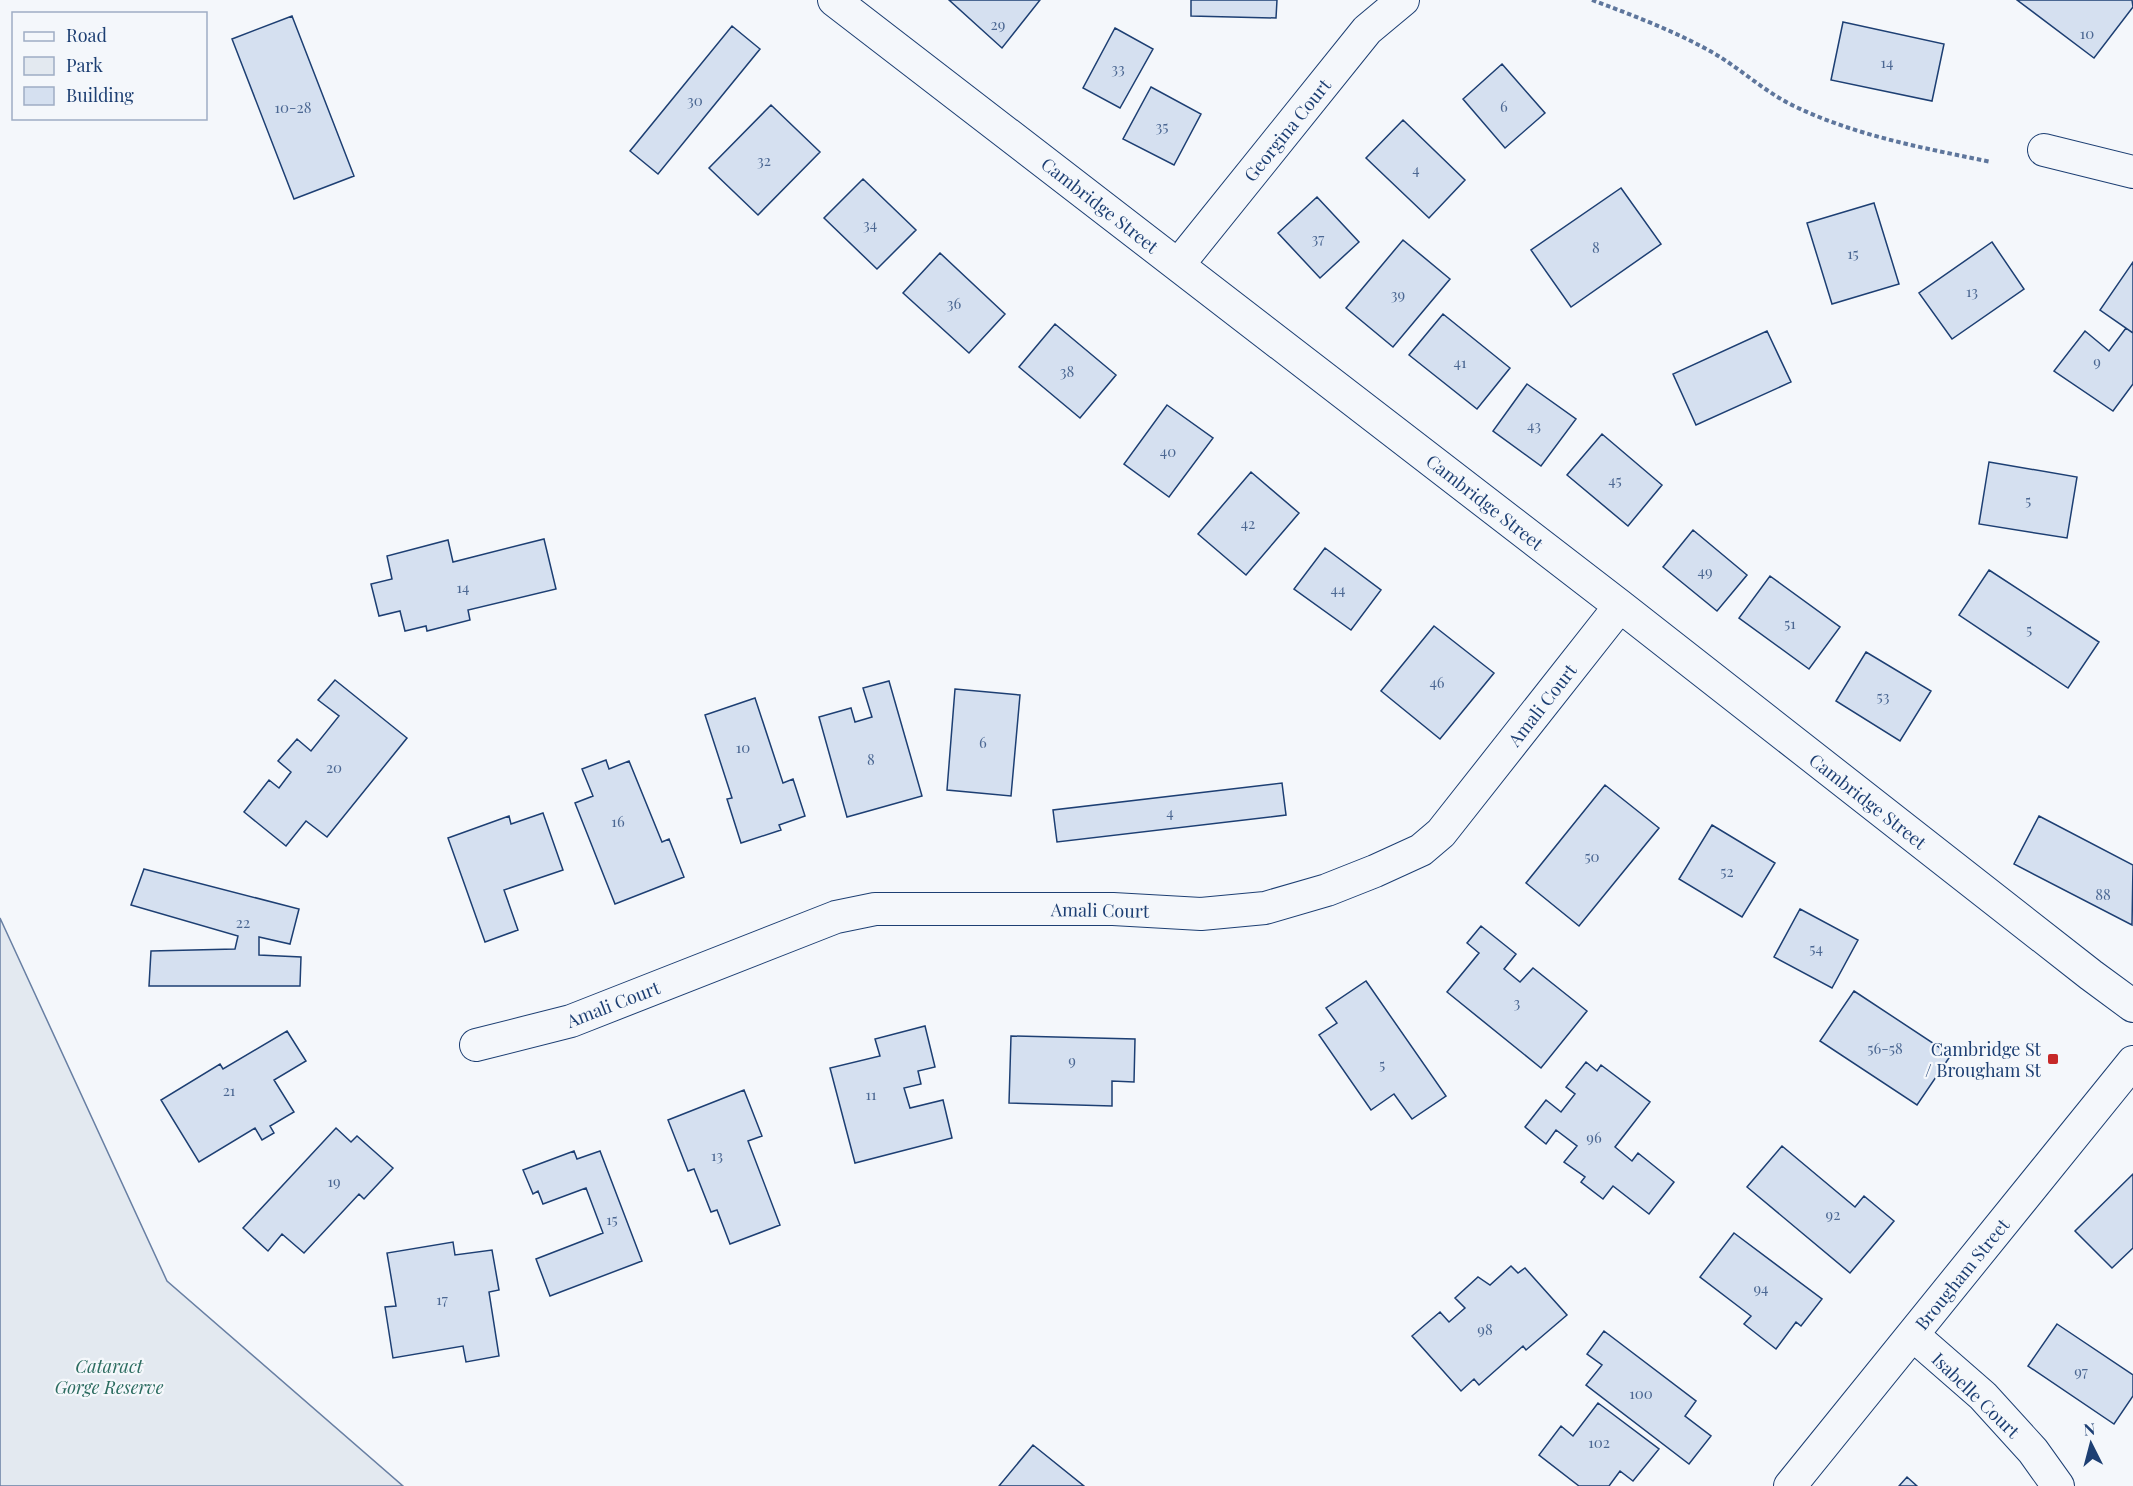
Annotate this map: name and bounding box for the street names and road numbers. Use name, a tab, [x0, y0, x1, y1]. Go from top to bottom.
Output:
street label: Georgina Court	[1238, 73, 1336, 186]
street label: Cambridge Street	[1036, 152, 1164, 259]
street label: Cambridge Street	[1421, 449, 1549, 556]
street label: Amali Court	[1502, 658, 1582, 752]
street label: Cambridge Street	[1804, 748, 1932, 855]
street label: Amali Court	[1050, 897, 1150, 923]
street label: Amali Court	[562, 975, 664, 1033]
street label: Brougham Street	[1910, 1213, 2015, 1335]
street label: Isabelle Court	[1927, 1347, 2025, 1443]

